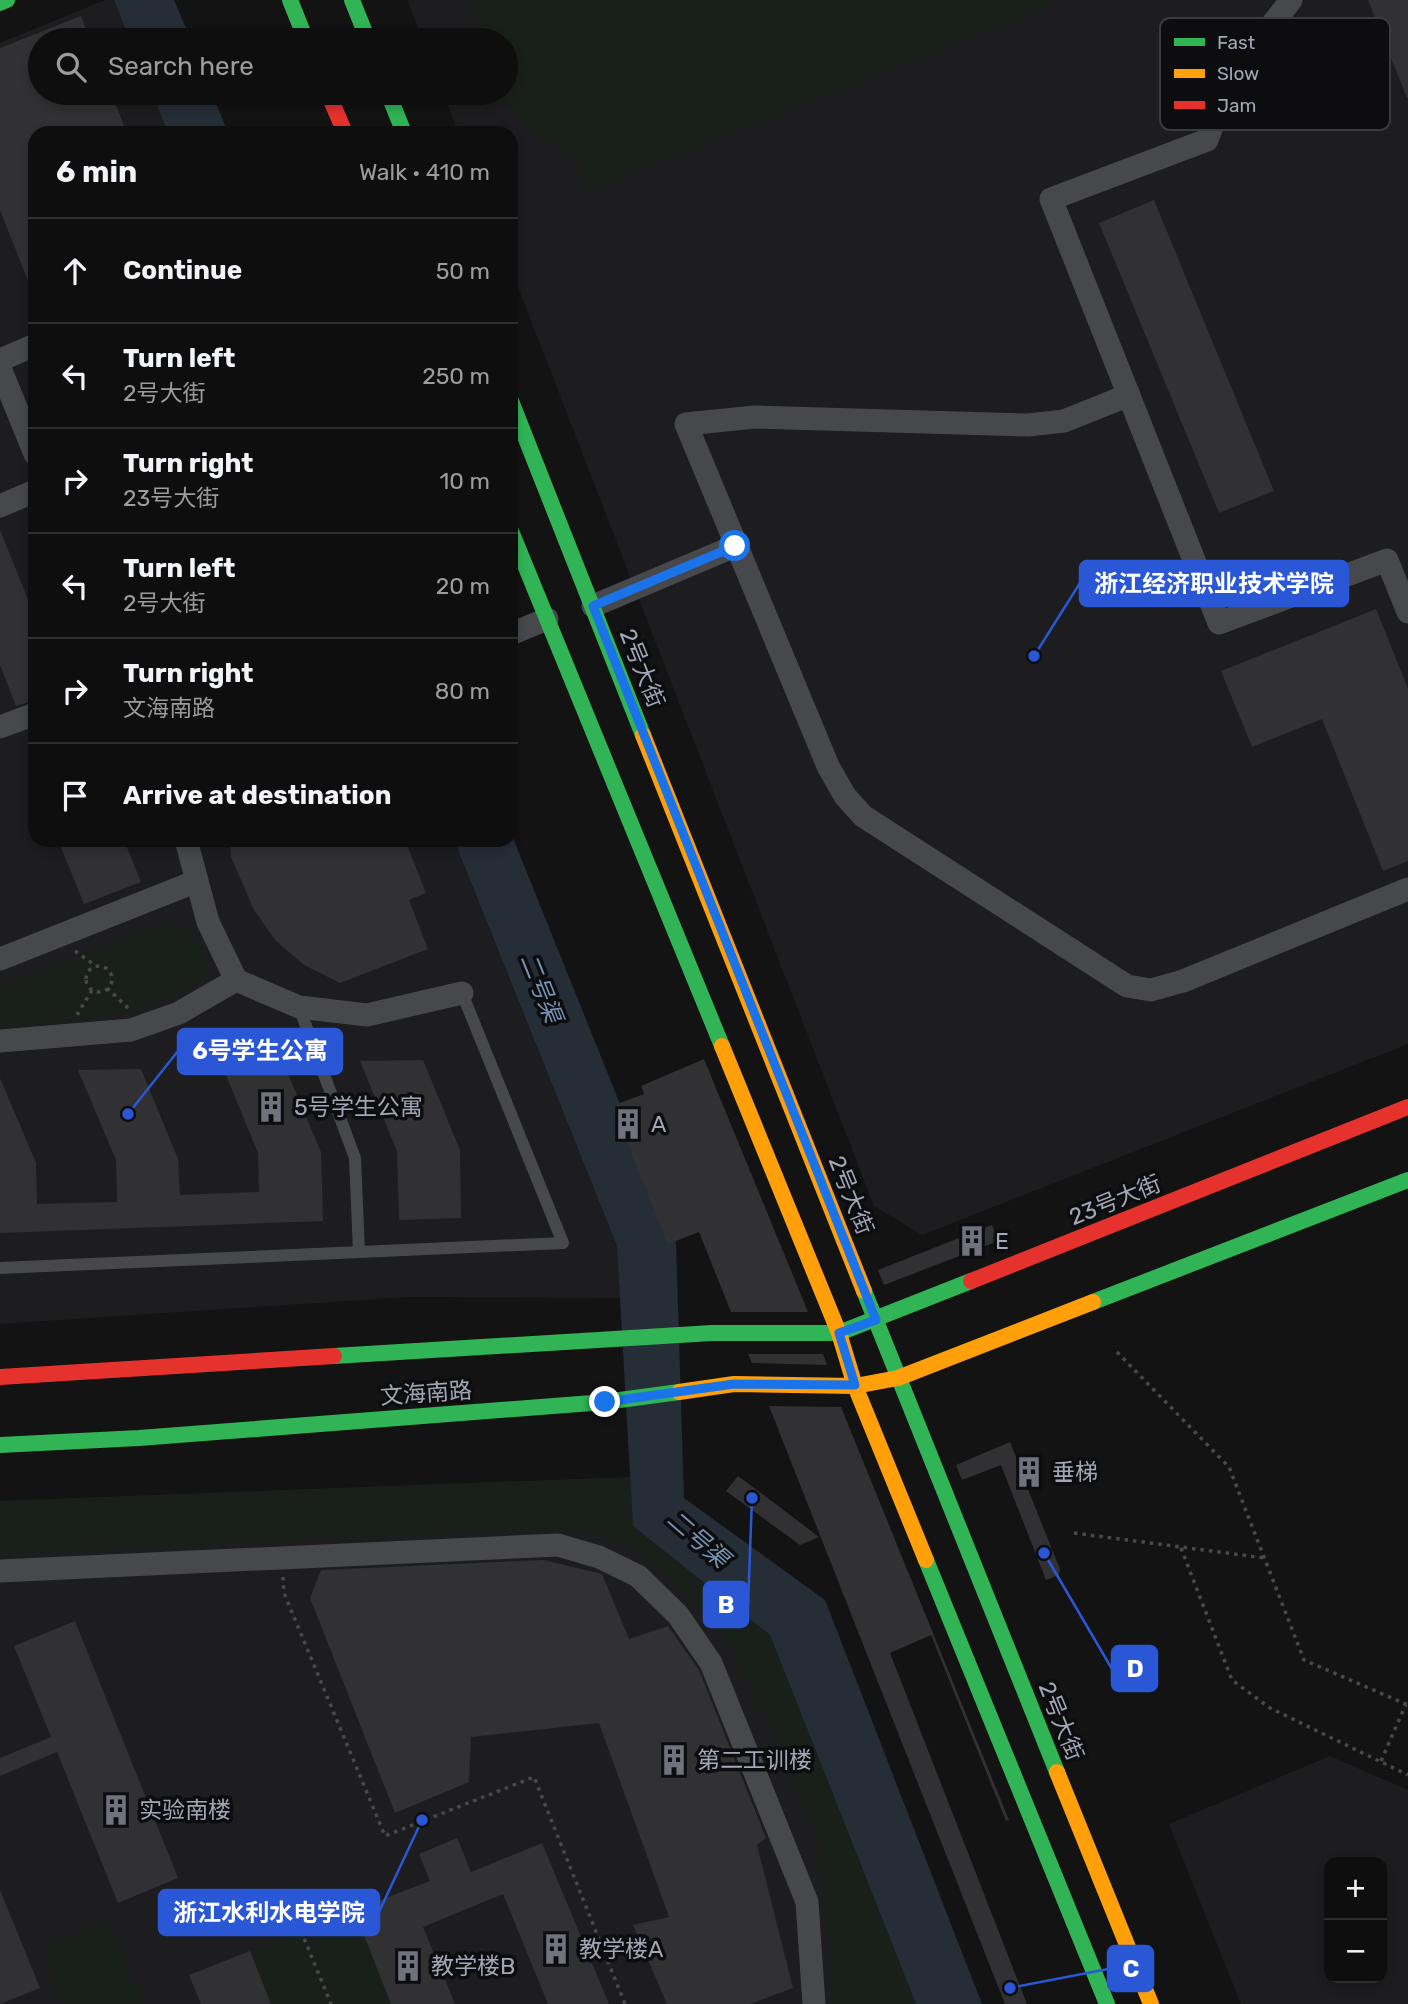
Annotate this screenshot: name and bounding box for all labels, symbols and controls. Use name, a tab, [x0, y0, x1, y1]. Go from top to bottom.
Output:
legend	[1160, 18, 1390, 130]
search box	[28, 28, 518, 105]
text: Fast	[1217, 31, 1256, 54]
icon: search	[52, 48, 90, 86]
text: Search here	[108, 51, 254, 82]
text: Slow	[1217, 62, 1259, 85]
text: Jam	[1217, 94, 1256, 117]
text: 6 min	[56, 154, 137, 190]
text: Walk · 410 m	[359, 158, 490, 186]
icon: ahead	[56, 252, 94, 290]
text: Continue	[123, 255, 242, 286]
text: 50 m	[436, 257, 490, 285]
text: Turn left	[123, 343, 235, 374]
icon: left	[56, 357, 94, 395]
text: 250 m	[422, 362, 490, 390]
text: 2号大街	[123, 379, 206, 407]
text: Turn right	[123, 448, 253, 479]
icon: right	[56, 462, 94, 500]
text: 10 m	[439, 467, 490, 495]
text: 23号大街	[123, 484, 219, 512]
route start	[719, 530, 750, 561]
text: Turn left	[123, 553, 235, 584]
callout: 浙江经济职业技术学院	[1080, 561, 1348, 606]
icon: left	[56, 567, 94, 605]
text: 浙江经济职业技术学院	[1094, 570, 1334, 598]
text: 20 m	[436, 572, 490, 600]
text: 2号大街	[123, 589, 206, 617]
street label: 2号大街	[614, 625, 670, 711]
text: Turn right	[123, 658, 253, 689]
icon: right	[56, 672, 94, 710]
text: 80 m	[435, 677, 490, 705]
text: 文海南路	[123, 694, 215, 722]
icon: arrive	[56, 777, 94, 815]
text: Arrive at destination	[123, 780, 391, 811]
water label: 二号渠	[515, 949, 569, 1029]
callout: 6号学生公寓	[178, 1029, 342, 1074]
text: 6号学生公寓	[192, 1037, 328, 1065]
building icon: 5号学生公寓	[254, 1090, 288, 1124]
place label: 5号学生公寓	[294, 1093, 423, 1121]
building icon: A	[611, 1107, 645, 1141]
place label: A	[651, 1110, 666, 1138]
street label: 2号大街	[823, 1152, 879, 1238]
street label: 23号大街	[1065, 1169, 1165, 1231]
building icon: E	[955, 1224, 989, 1258]
place label: E	[995, 1227, 1009, 1255]
street label: 文海南路	[379, 1376, 473, 1410]
route end	[589, 1386, 620, 1417]
building icon: 垂梯	[1012, 1455, 1046, 1489]
place label: 垂梯	[1052, 1458, 1098, 1486]
water label: 二号渠	[662, 1505, 737, 1575]
callout: B	[704, 1582, 748, 1627]
text: B	[718, 1591, 734, 1619]
callout: D	[1112, 1646, 1157, 1691]
text: D	[1126, 1655, 1144, 1683]
street label: 2号大街	[1033, 1678, 1089, 1764]
building icon: 第二工训楼	[657, 1743, 691, 1777]
place label: 第二工训楼	[697, 1746, 812, 1774]
building icon: 实验南楼	[99, 1793, 133, 1827]
place label: 实验南楼	[139, 1796, 231, 1824]
map controls	[1324, 1857, 1387, 1983]
button: +	[1324, 1857, 1387, 1920]
callout: 浙江水利水电学院	[159, 1890, 379, 1935]
text: 浙江水利水电学院	[173, 1899, 365, 1927]
button: −	[1324, 1920, 1387, 1983]
building icon: 教学楼A	[539, 1932, 573, 1966]
place label: 教学楼A	[579, 1935, 663, 1963]
callout: C	[1108, 1946, 1153, 1991]
building icon: 教学楼B	[391, 1949, 425, 1983]
place label: 教学楼B	[431, 1952, 515, 1980]
text: C	[1123, 1955, 1140, 1983]

